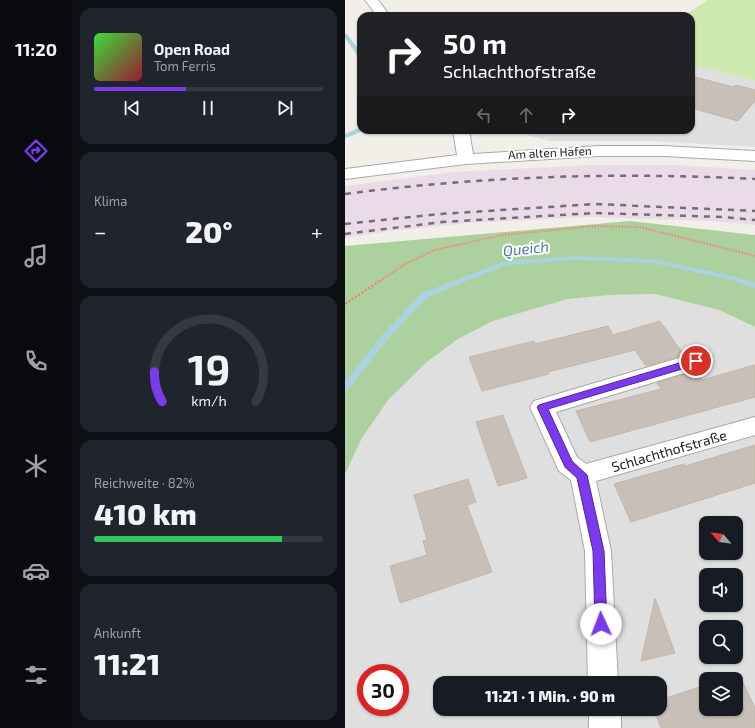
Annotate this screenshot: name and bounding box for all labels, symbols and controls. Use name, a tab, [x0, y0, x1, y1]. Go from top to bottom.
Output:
text: 50 m	[443, 26, 507, 60]
icon: right	[377, 28, 429, 80]
text: 11:20	[15, 38, 57, 60]
text: Open Road	[154, 40, 230, 58]
text: Tom Ferris	[154, 58, 216, 74]
text: Schlachthofstraße	[443, 60, 596, 82]
icon: previous	[121, 97, 143, 119]
icon: pause	[197, 97, 219, 119]
icon: next	[274, 97, 296, 119]
icon: left	[473, 104, 495, 126]
icon: ahead	[515, 104, 537, 126]
icon: right	[557, 104, 579, 126]
icon: directions	[22, 137, 50, 165]
street label: Am alten Hafen	[508, 143, 592, 161]
text: Klima	[94, 193, 127, 209]
text: 20°	[185, 213, 232, 249]
text: −	[94, 218, 107, 244]
text: +	[311, 218, 323, 244]
water label: Queich	[502, 237, 550, 260]
icon: music	[22, 242, 50, 270]
text: 19	[187, 343, 230, 393]
pin	[679, 344, 713, 378]
icon: phone	[22, 347, 50, 375]
icon: arrive	[685, 350, 707, 372]
text: km/h	[191, 392, 226, 409]
street label: Schlachthofstraße	[609, 426, 728, 475]
icon: climate	[22, 452, 50, 480]
text: Reichweite · 82%	[94, 475, 195, 491]
text: 410 km	[94, 495, 197, 531]
north arrow	[699, 516, 743, 560]
map controls	[699, 516, 743, 716]
icon: car	[22, 557, 50, 585]
button: sound	[699, 568, 743, 612]
position arrow	[580, 603, 622, 645]
button: search	[699, 620, 743, 664]
text: Ankunft	[94, 625, 141, 641]
text: 11:21	[94, 645, 160, 681]
icon: filters	[22, 661, 50, 689]
speed limit sign: 30	[357, 664, 409, 716]
button: layers	[699, 672, 743, 716]
text: 11:21 · 1 Min. · 90 m	[485, 687, 615, 705]

